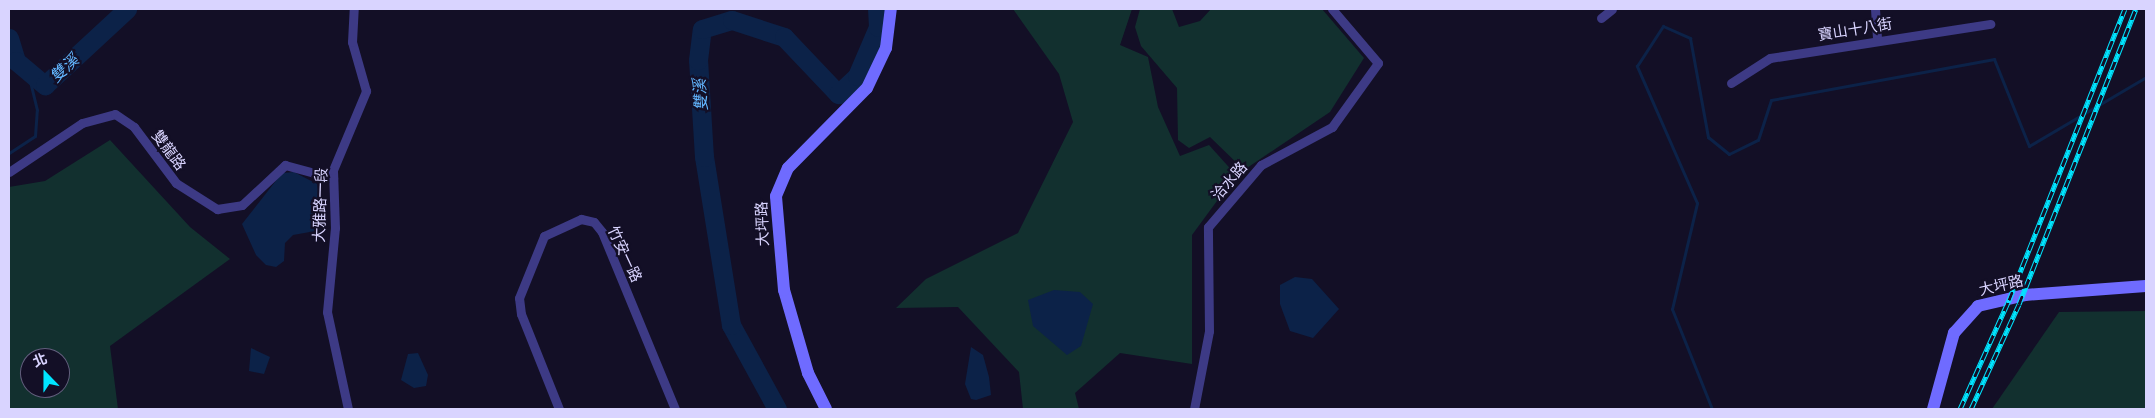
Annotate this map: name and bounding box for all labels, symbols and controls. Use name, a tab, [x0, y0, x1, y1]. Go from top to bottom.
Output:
street label: 寶山十八街	[1817, 14, 1893, 44]
water label: 雙溪	[46, 50, 82, 86]
water label: 雙溪	[689, 78, 711, 112]
street label: 雙龍路	[148, 127, 190, 173]
street label: 洽水路	[1207, 158, 1251, 204]
street label: 大雅路一段	[310, 167, 330, 243]
street label: 大坪路	[752, 201, 772, 247]
street label: 竹安一路	[604, 223, 646, 285]
street label: 大坪路	[1977, 271, 2025, 299]
north arrow	[20, 348, 70, 398]
text: 北	[30, 348, 50, 371]

